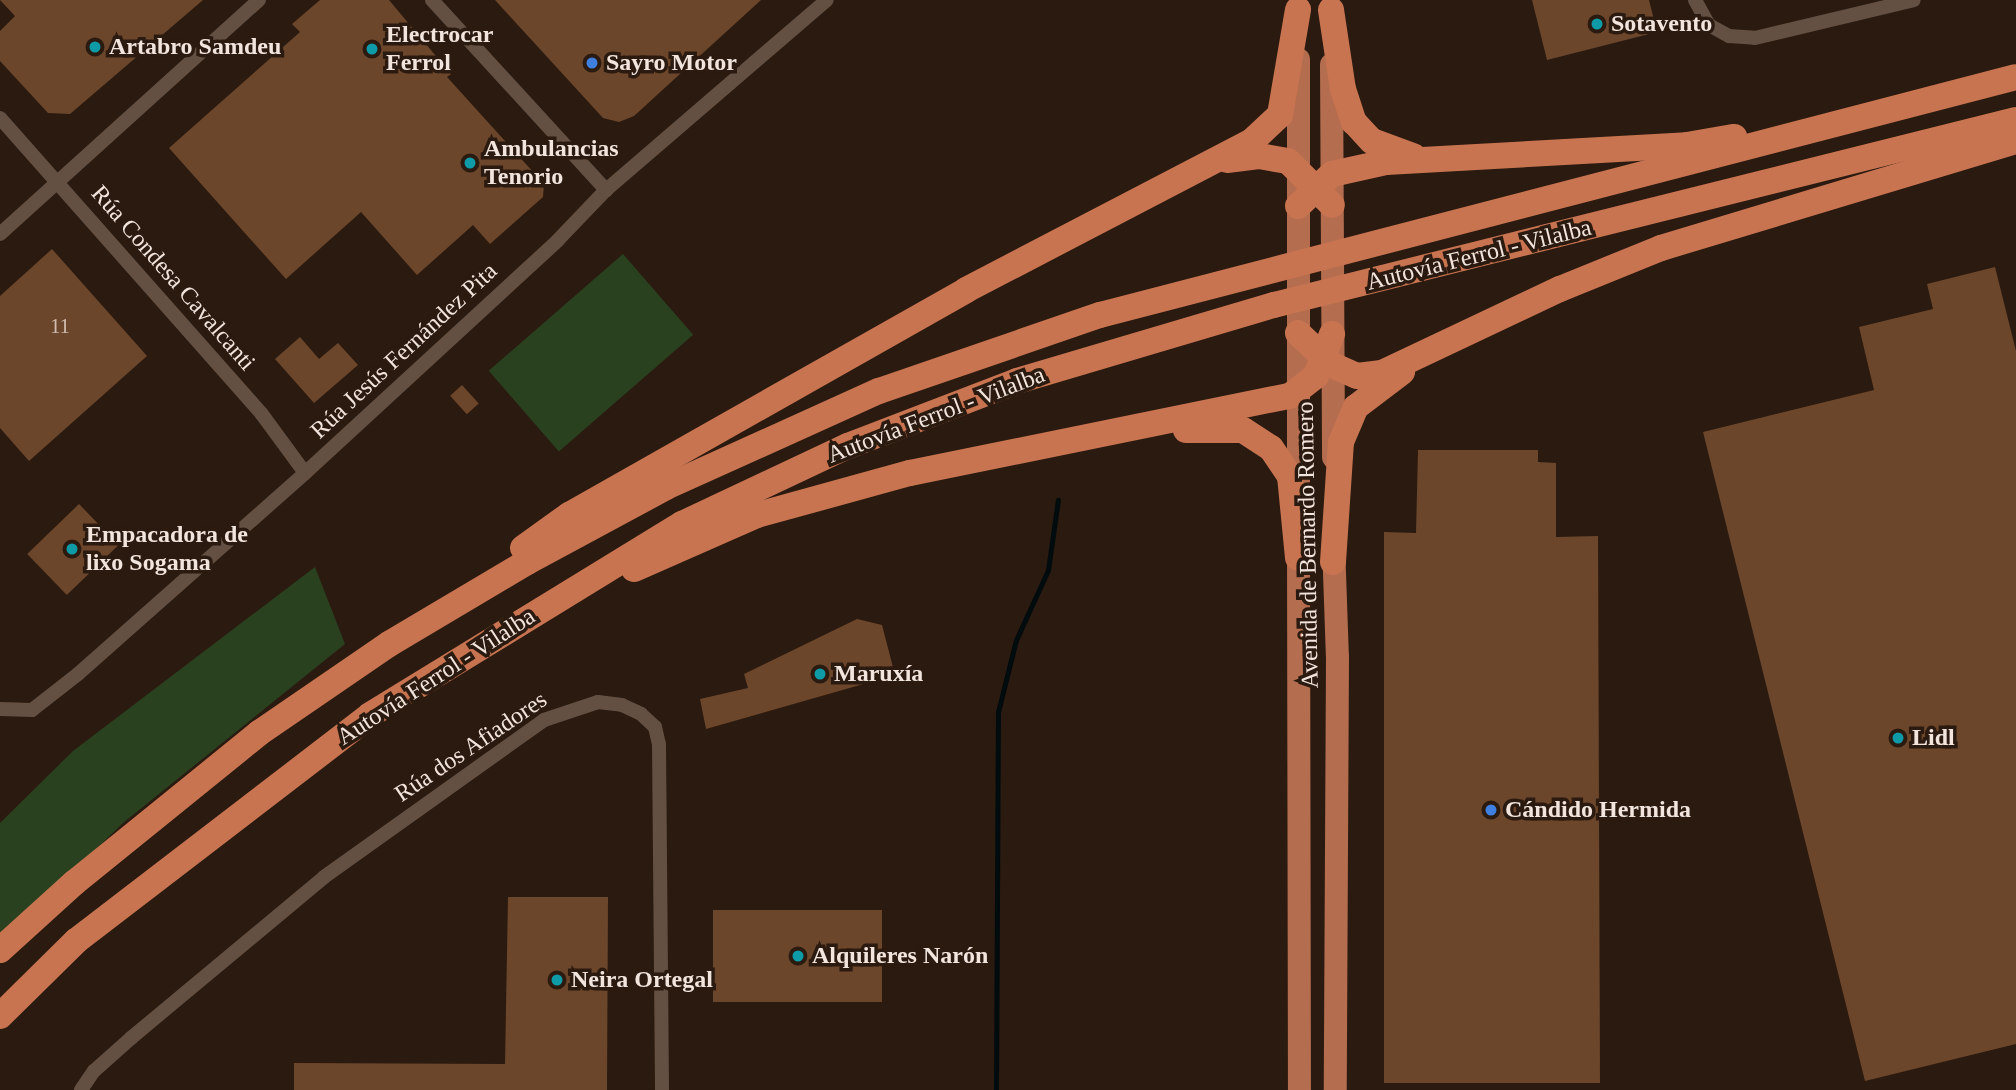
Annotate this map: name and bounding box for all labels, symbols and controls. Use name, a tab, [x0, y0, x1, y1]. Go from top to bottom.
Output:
place label: Sotavento	[1611, 10, 1712, 38]
marker: Sotavento	[1589, 16, 1605, 32]
place label: Electrocar Ferrol	[386, 21, 493, 77]
place label: Artabro Samdeu	[109, 33, 281, 61]
marker: Artabro Samdeu	[87, 39, 103, 55]
marker: Electrocar Ferrol	[364, 41, 380, 57]
place label: Sayro Motor	[606, 49, 737, 77]
marker: Sayro Motor	[584, 55, 600, 71]
place label: Ambulancias Tenorio	[484, 135, 619, 191]
marker: Ambulancias Tenorio	[462, 155, 478, 171]
street label: Rúa Condesa Cavalcanti	[85, 180, 261, 376]
street label: Autovía Ferrol - Vilalba	[1363, 213, 1595, 297]
street label: Rúa Jesús Fernández Pita	[305, 257, 503, 445]
house number: 11	[50, 313, 70, 339]
street label: Autovía Ferrol - Vilalba	[823, 360, 1049, 470]
street label: Avenida de Bernardo Romero	[1291, 401, 1325, 689]
place label: Empacadora de lixo Sogama	[86, 521, 248, 577]
marker: Empacadora de lixo Sogama	[64, 541, 80, 557]
street label: Autovía Ferrol - Vilalba	[331, 602, 541, 752]
place label: Maruxía	[834, 660, 923, 688]
marker: Maruxía	[812, 666, 828, 682]
street label: Rúa dos Afiadores	[389, 685, 553, 809]
place label: Lidl	[1912, 724, 1955, 752]
marker: Lidl	[1890, 730, 1906, 746]
place label: Cándido Hermida	[1505, 796, 1691, 824]
marker: Cándido Hermida	[1483, 802, 1499, 818]
place label: Alquileres Narón	[812, 942, 988, 970]
marker: Alquileres Narón	[790, 948, 806, 964]
place label: Neira Ortegal	[571, 966, 713, 994]
marker: Neira Ortegal	[549, 972, 565, 988]

